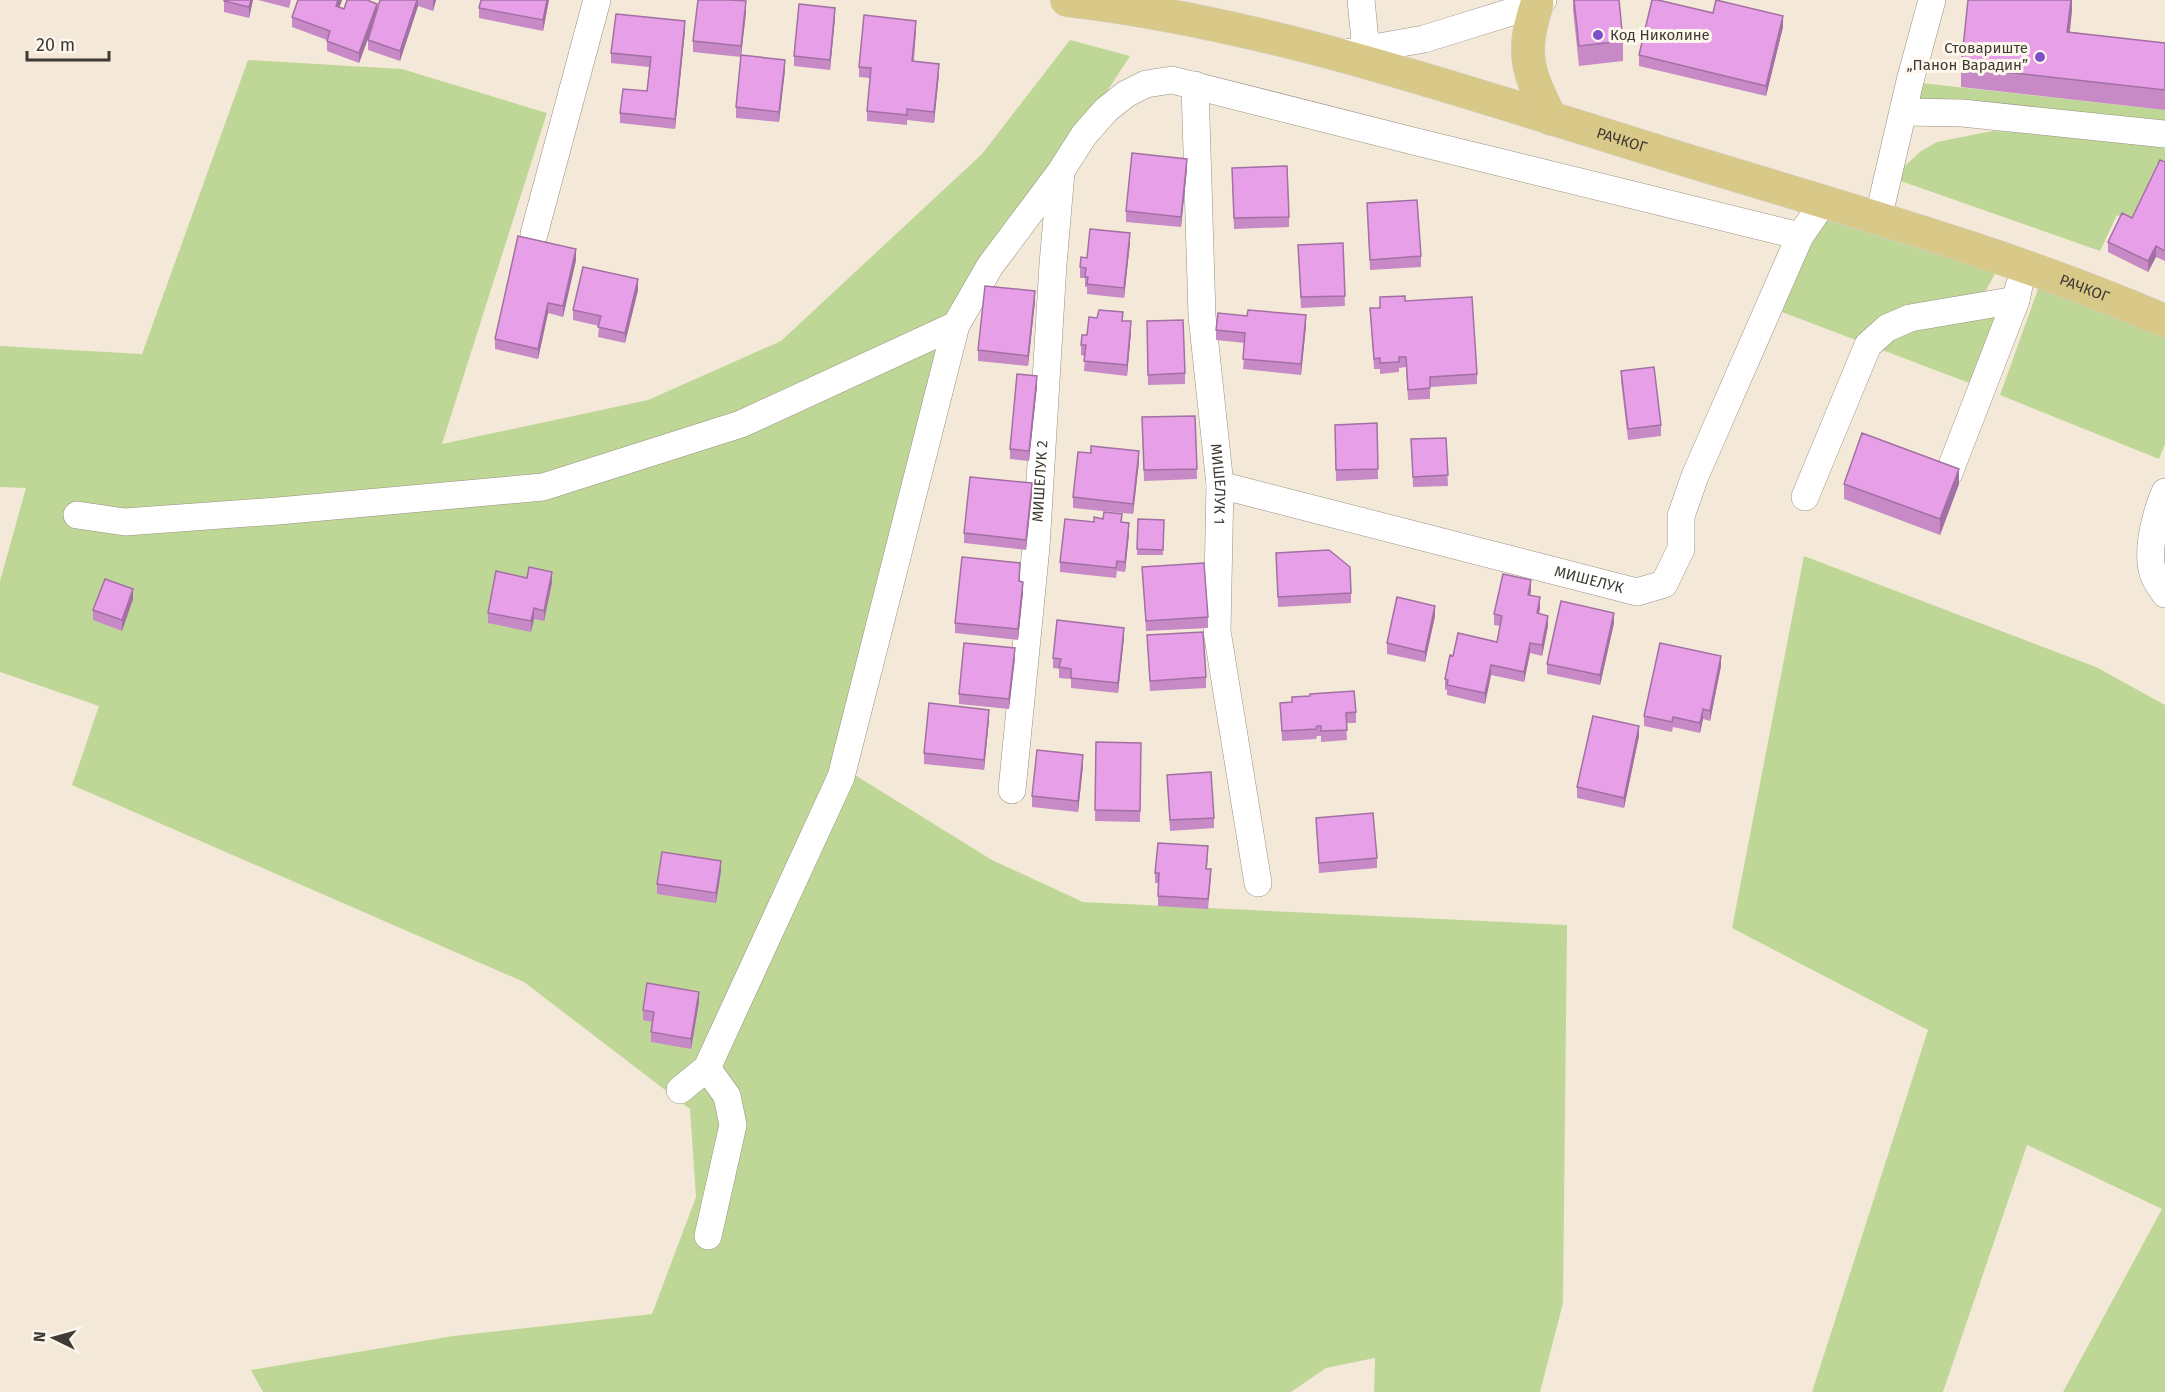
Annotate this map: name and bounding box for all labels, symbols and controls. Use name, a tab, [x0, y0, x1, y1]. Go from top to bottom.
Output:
scale bar	[27, 24, 110, 62]
place label: Код Николине	[1610, 26, 1710, 44]
marker: Код Николине	[1591, 28, 1605, 42]
text: 20 m	[36, 34, 75, 56]
place label: Стовариште „Панон Варадин”	[1907, 39, 2028, 74]
marker: Стовариште „Панон Варадин”	[2033, 50, 2047, 64]
street label: РАЧКОГ	[1594, 124, 1649, 157]
street label: РАЧКОГ	[2057, 271, 2112, 306]
street label: МИШЕЛУК 2	[1029, 440, 1051, 523]
street label: МИШЕЛУК 1	[1207, 443, 1229, 525]
street label: МИШЕЛУК	[1553, 562, 1626, 597]
north arrow	[24, 1308, 84, 1368]
text: N	[30, 1331, 49, 1343]

